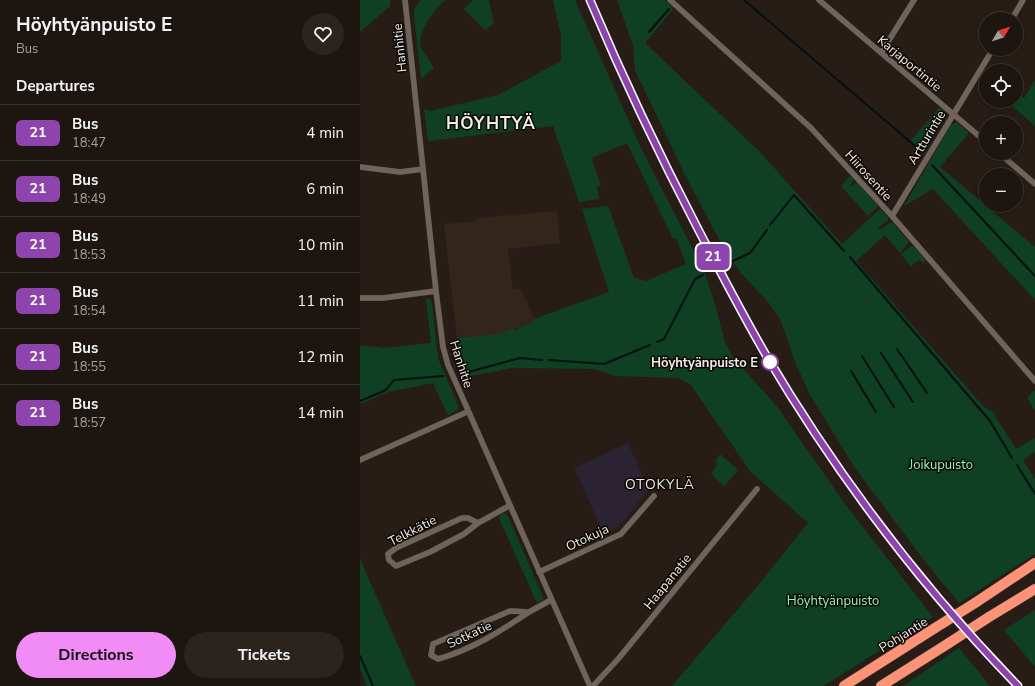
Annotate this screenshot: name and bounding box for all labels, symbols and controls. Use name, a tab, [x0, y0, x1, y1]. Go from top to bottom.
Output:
text: Höyhtyänpuisto E	[16, 12, 172, 38]
north arrow	[979, 12, 1023, 56]
map controls	[979, 12, 1023, 212]
button: heart	[302, 13, 344, 55]
street label: Hanhitie	[388, 22, 412, 73]
street label: Karjaportintie	[873, 32, 945, 96]
text: Bus	[16, 40, 38, 58]
button: locate	[979, 64, 1023, 108]
text: Departures	[16, 76, 95, 96]
street label: Artturintie	[904, 107, 950, 168]
district label: HÖYHTYÄ	[446, 112, 536, 135]
text: Bus	[72, 114, 98, 134]
button: +	[979, 116, 1023, 160]
text: 21	[30, 123, 46, 142]
text: 4 min	[306, 123, 344, 143]
text: 18:47	[72, 134, 106, 152]
street label: Hiirosentie	[841, 146, 896, 205]
button: −	[979, 168, 1023, 212]
text: Bus	[72, 170, 98, 190]
text: 21	[30, 179, 46, 198]
text: 6 min	[306, 179, 344, 199]
text: 18:49	[72, 190, 106, 208]
text: Bus	[72, 226, 98, 246]
text: 21	[30, 235, 46, 254]
text: 10 min	[297, 235, 344, 255]
line badge: 21	[695, 244, 731, 270]
text: 18:53	[72, 246, 106, 264]
text: 21	[705, 247, 721, 266]
text: Bus	[72, 282, 98, 302]
text: 21	[30, 291, 46, 310]
text: 11 min	[297, 291, 344, 311]
text: 18:54	[72, 302, 106, 320]
text: Bus	[72, 338, 98, 358]
street label: Hanhitie	[445, 338, 477, 390]
text: 21	[30, 347, 46, 366]
text: 12 min	[297, 347, 344, 367]
marker: Höyhtyänpuisto E	[761, 353, 779, 371]
place label: Höyhtyänpuisto E	[651, 354, 758, 372]
text: 18:55	[72, 358, 106, 376]
text: Bus	[72, 394, 98, 414]
text: 21	[30, 403, 46, 422]
text: 14 min	[297, 403, 344, 423]
text: 18:57	[72, 414, 106, 432]
park label: Joikupuisto	[908, 456, 973, 474]
district label: OTOKYLÄ	[625, 475, 695, 494]
street label: Telkkätie	[385, 511, 440, 551]
street label: Otokuja	[563, 520, 612, 556]
street label: Haapanatie	[640, 550, 696, 613]
park label: Höyhtyänpuisto	[787, 592, 879, 610]
street label: Pohjantie	[876, 613, 931, 657]
street label: Sotkatie	[444, 617, 495, 653]
button: Directions	[16, 632, 176, 678]
button: Tickets	[184, 632, 344, 678]

